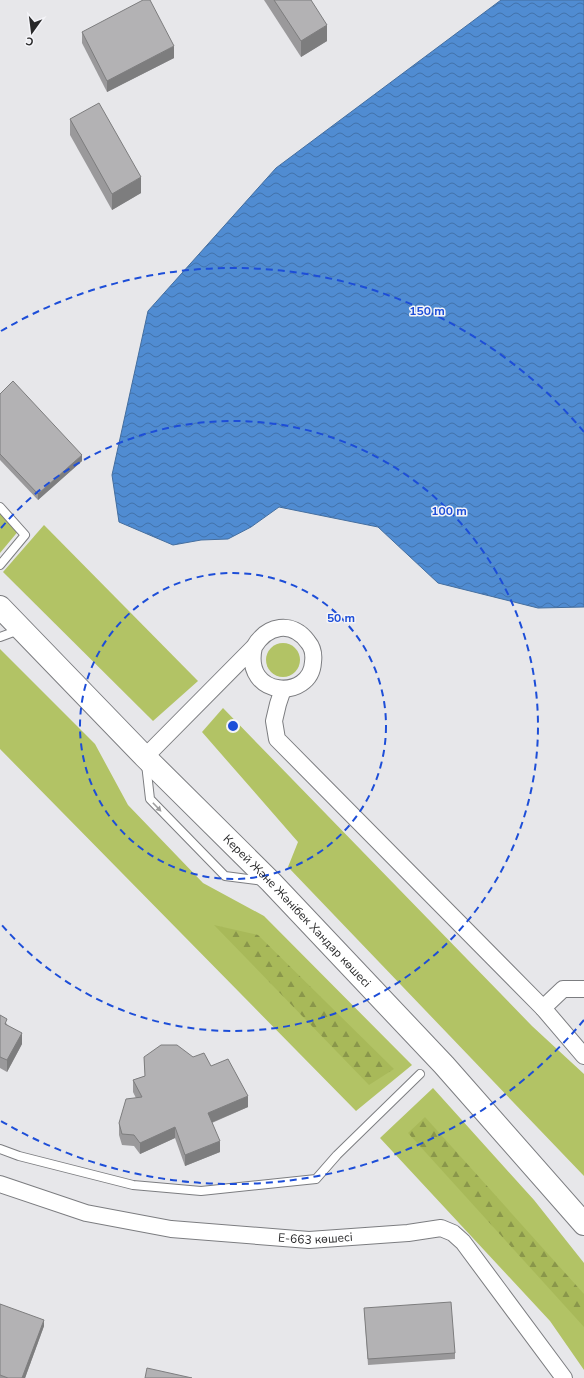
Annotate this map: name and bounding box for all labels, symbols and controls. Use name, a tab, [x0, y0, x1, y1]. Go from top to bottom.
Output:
north arrow	[12, 12, 52, 52]
text: С	[24, 33, 35, 49]
text: 150 m	[409, 303, 445, 319]
text: 100 m	[431, 503, 467, 519]
text: 50 m	[327, 610, 355, 626]
centre of rings	[226, 719, 240, 733]
one-way arrow	[152, 802, 162, 812]
street label: Керей Және Жәнібек Хандар көшесі	[220, 831, 374, 991]
street label: Е-663 көшесі	[277, 1229, 353, 1248]

